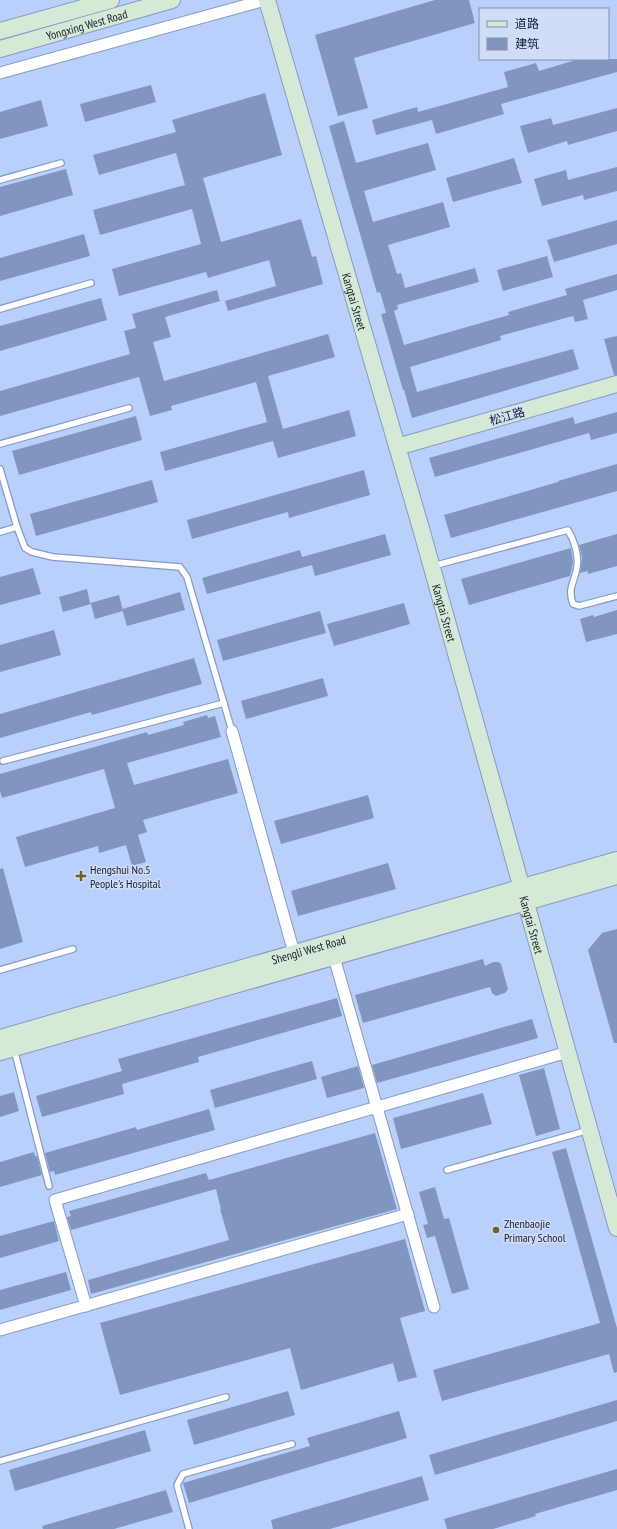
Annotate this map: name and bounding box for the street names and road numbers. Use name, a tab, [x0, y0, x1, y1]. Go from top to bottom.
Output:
street label: Yongxing West Road	[44, 6, 129, 43]
street label: Kangtai Street	[339, 271, 370, 333]
street label: 松江路	[488, 404, 526, 428]
street label: Kangtai Street	[429, 582, 460, 644]
street label: Kangtai Street	[517, 894, 547, 956]
street label: Shengli West Road	[270, 931, 347, 967]

